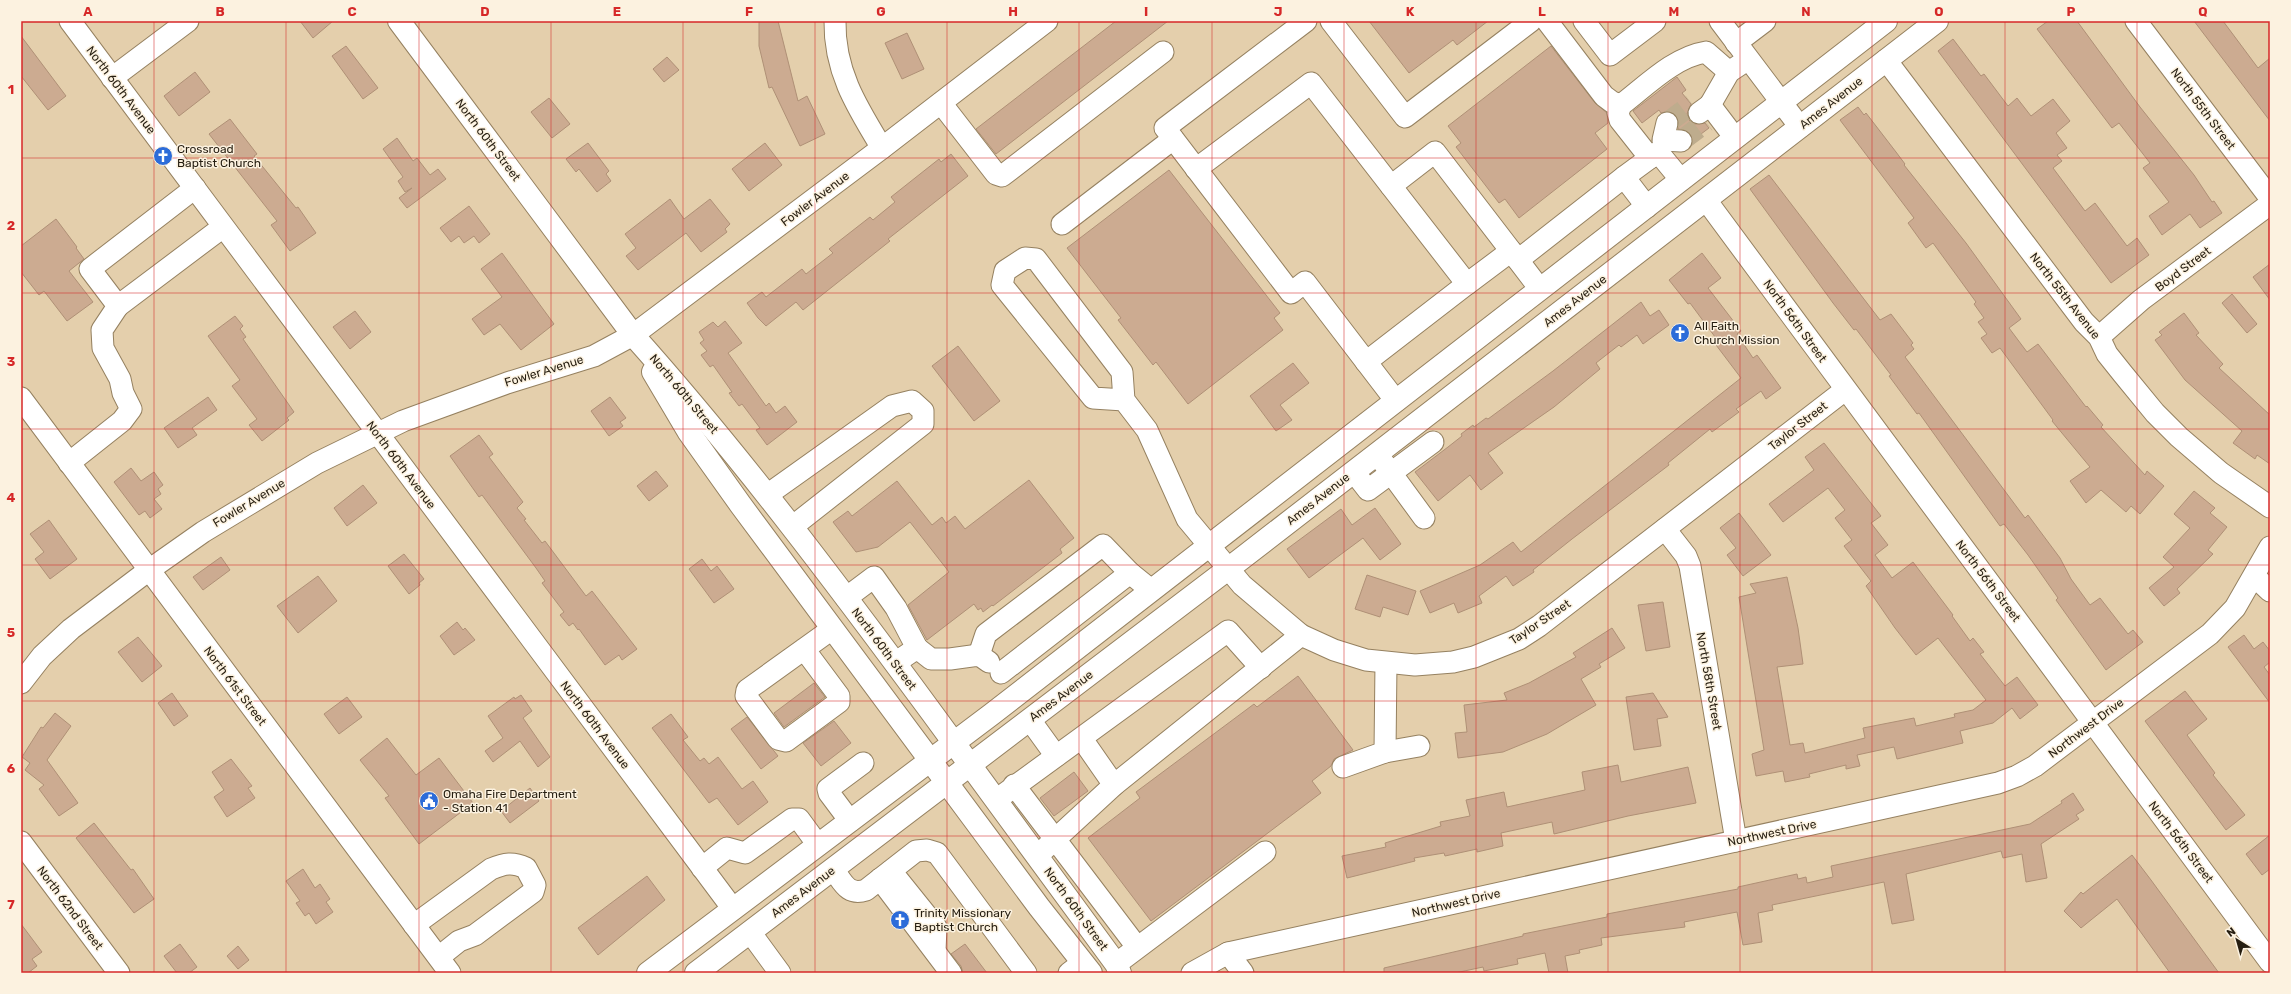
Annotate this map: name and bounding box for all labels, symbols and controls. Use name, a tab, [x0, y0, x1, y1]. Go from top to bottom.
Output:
text: A	[83, 4, 93, 19]
text: B	[215, 4, 225, 19]
text: C	[347, 4, 357, 19]
text: D	[480, 4, 490, 19]
text: E	[613, 4, 621, 19]
text: F	[745, 4, 753, 19]
text: G	[876, 4, 886, 19]
text: H	[1008, 4, 1018, 19]
text: I	[1144, 4, 1148, 19]
text: J	[1274, 4, 1282, 19]
text: K	[1406, 4, 1415, 19]
text: L	[1538, 4, 1546, 19]
text: M	[1669, 4, 1679, 19]
text: N	[1801, 4, 1811, 19]
text: O	[1934, 4, 1944, 19]
text: P	[2067, 4, 2076, 19]
text: Q	[2198, 4, 2208, 19]
street label: North 60th Avenue	[83, 43, 159, 137]
street label: North 55th Street	[2168, 65, 2238, 153]
street label: Ames Avenue	[1797, 74, 1866, 132]
text: 1	[8, 82, 14, 97]
street label: North 60th Street	[453, 96, 524, 184]
place label: Crossroad Baptist Church	[177, 142, 261, 170]
church icon: Crossroad Baptist Church	[152, 145, 174, 167]
street label: Fowler Avenue	[778, 169, 852, 229]
text: 2	[7, 218, 15, 233]
street label: Boyd Street	[2152, 243, 2214, 294]
street label: North 55th Avenue	[2027, 250, 2103, 342]
street label: Ames Avenue	[1541, 272, 1610, 330]
street label: North 56th Street	[1760, 277, 1830, 365]
place label: All Faith Church Mission	[1694, 319, 1780, 347]
church icon: All Faith Church Mission	[1669, 322, 1691, 344]
street label: North 60th Street	[647, 351, 721, 437]
street label: Fowler Avenue	[503, 352, 585, 390]
text: 3	[7, 354, 16, 369]
street label: Taylor Street	[1766, 399, 1830, 453]
street label: North 60th Avenue	[363, 418, 439, 512]
street label: Ames Avenue	[1284, 470, 1353, 528]
street label: Fowler Avenue	[210, 476, 288, 530]
text: 4	[7, 490, 16, 505]
street label: North 56th Street	[1953, 537, 2023, 625]
street label: Taylor Street	[1507, 596, 1573, 648]
street label: North 60th Street	[849, 605, 920, 693]
text: 5	[7, 625, 15, 640]
street label: North 58th Street	[1693, 631, 1725, 731]
street label: North 61st Street	[201, 644, 269, 728]
street label: Ames Avenue	[1026, 667, 1096, 725]
street label: North 60th Avenue	[557, 678, 633, 772]
street label: Northwest Drive	[2046, 695, 2127, 761]
text: 6	[7, 761, 16, 776]
place label: Omaha Fire Department - Station 41	[443, 787, 577, 815]
public building icon: Omaha Fire Department - Station 41	[418, 790, 440, 812]
street label: North 56th Street	[2146, 798, 2216, 886]
street label: Northwest Drive	[1726, 817, 1818, 849]
street label: North 62nd Street	[34, 863, 106, 953]
street label: Ames Avenue	[768, 863, 838, 921]
street label: North 60th Street	[1041, 865, 1111, 953]
street label: Northwest Drive	[1410, 886, 1502, 920]
text: 7	[7, 897, 15, 912]
place label: Trinity Missionary Baptist Church	[914, 906, 1011, 934]
church icon: Trinity Missionary Baptist Church	[889, 909, 911, 931]
north arrow	[2217, 920, 2257, 960]
text: N	[2224, 925, 2238, 940]

